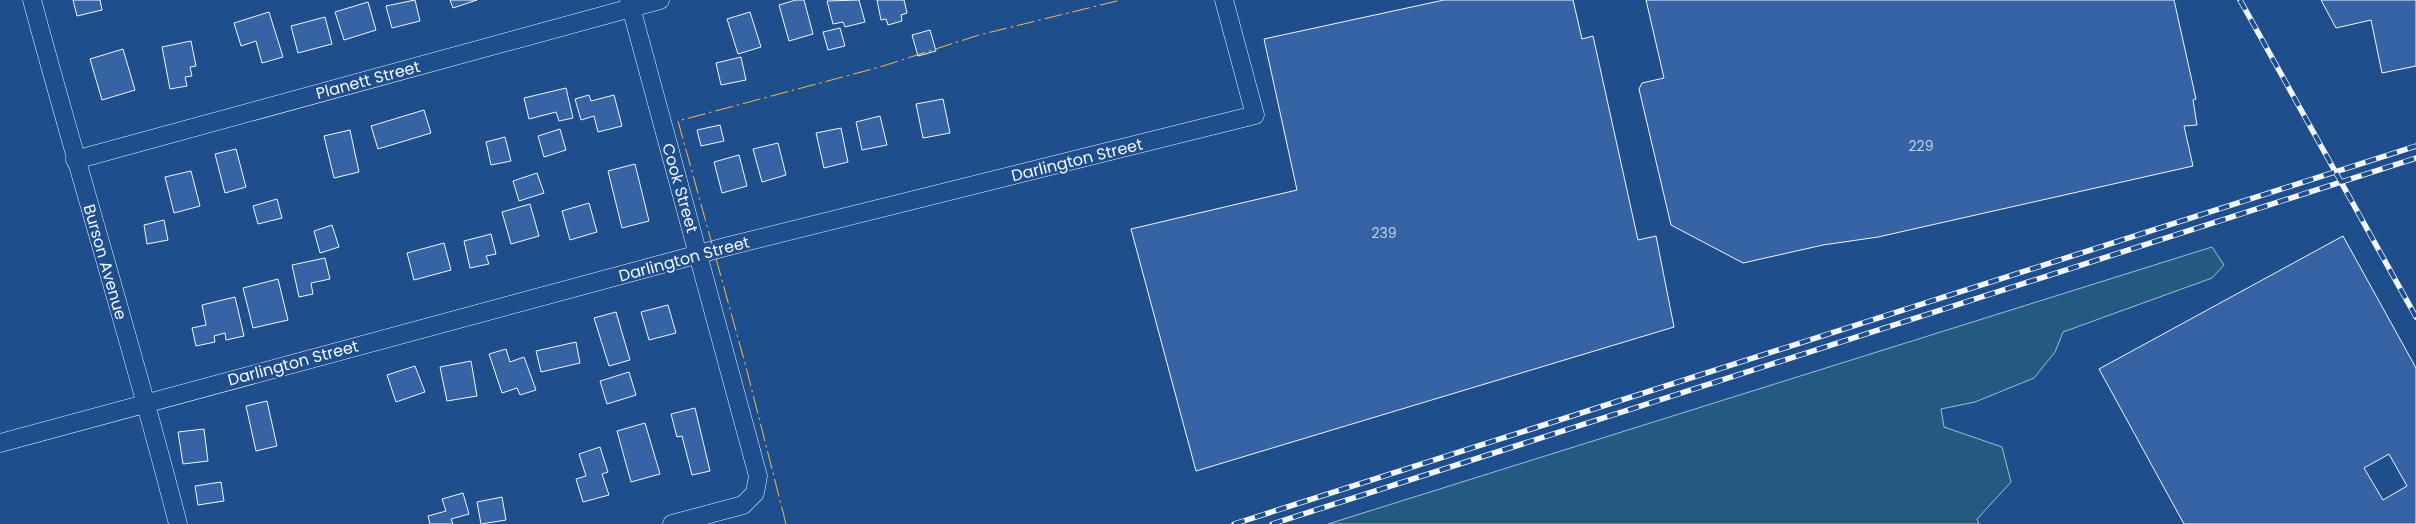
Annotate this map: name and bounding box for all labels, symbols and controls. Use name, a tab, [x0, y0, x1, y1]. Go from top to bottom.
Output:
street label: Planett Street	[313, 55, 423, 105]
street label: Darlington Street	[1009, 133, 1145, 187]
house number: 229	[1909, 136, 1933, 156]
street label: Cook Street	[656, 141, 704, 236]
street label: Burson Avenue	[78, 202, 133, 323]
house number: 239	[1371, 223, 1397, 243]
street label: Darlington Street	[616, 230, 752, 288]
street label: Darlington Street	[225, 334, 361, 392]

